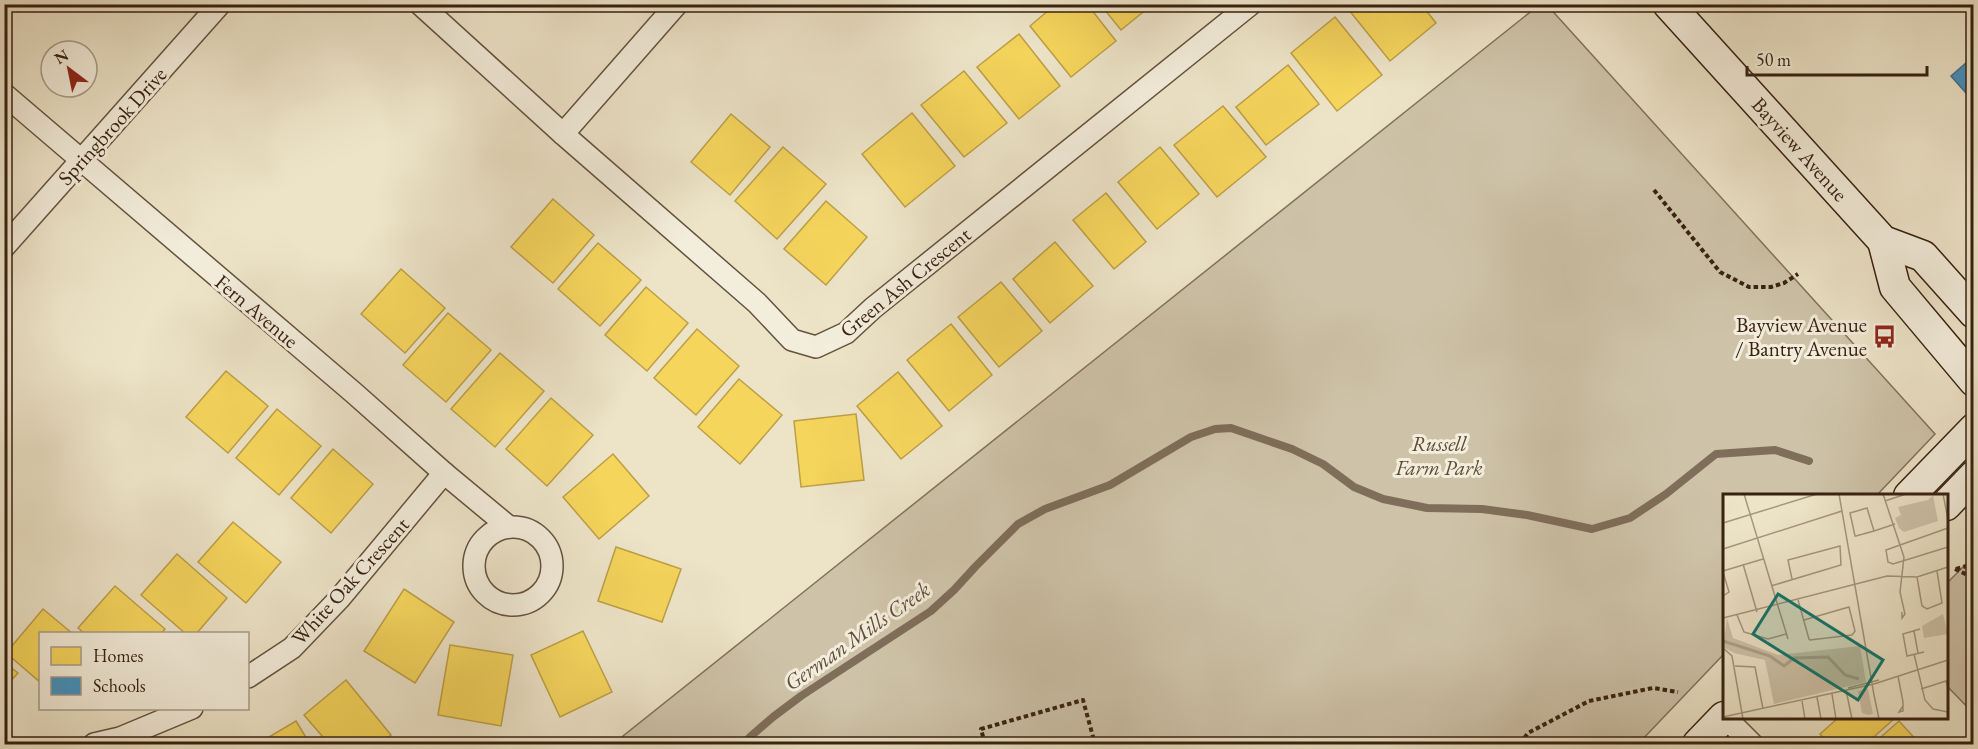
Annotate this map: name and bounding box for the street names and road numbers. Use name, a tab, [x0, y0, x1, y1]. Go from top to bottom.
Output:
street label: Springbrook Drive	[52, 61, 172, 191]
street label: Bayview Avenue	[1746, 91, 1854, 207]
street label: Green Ash Crescent	[834, 221, 976, 343]
street label: Fern Avenue	[210, 268, 304, 354]
street label: White Oak Crescent	[285, 511, 415, 651]

